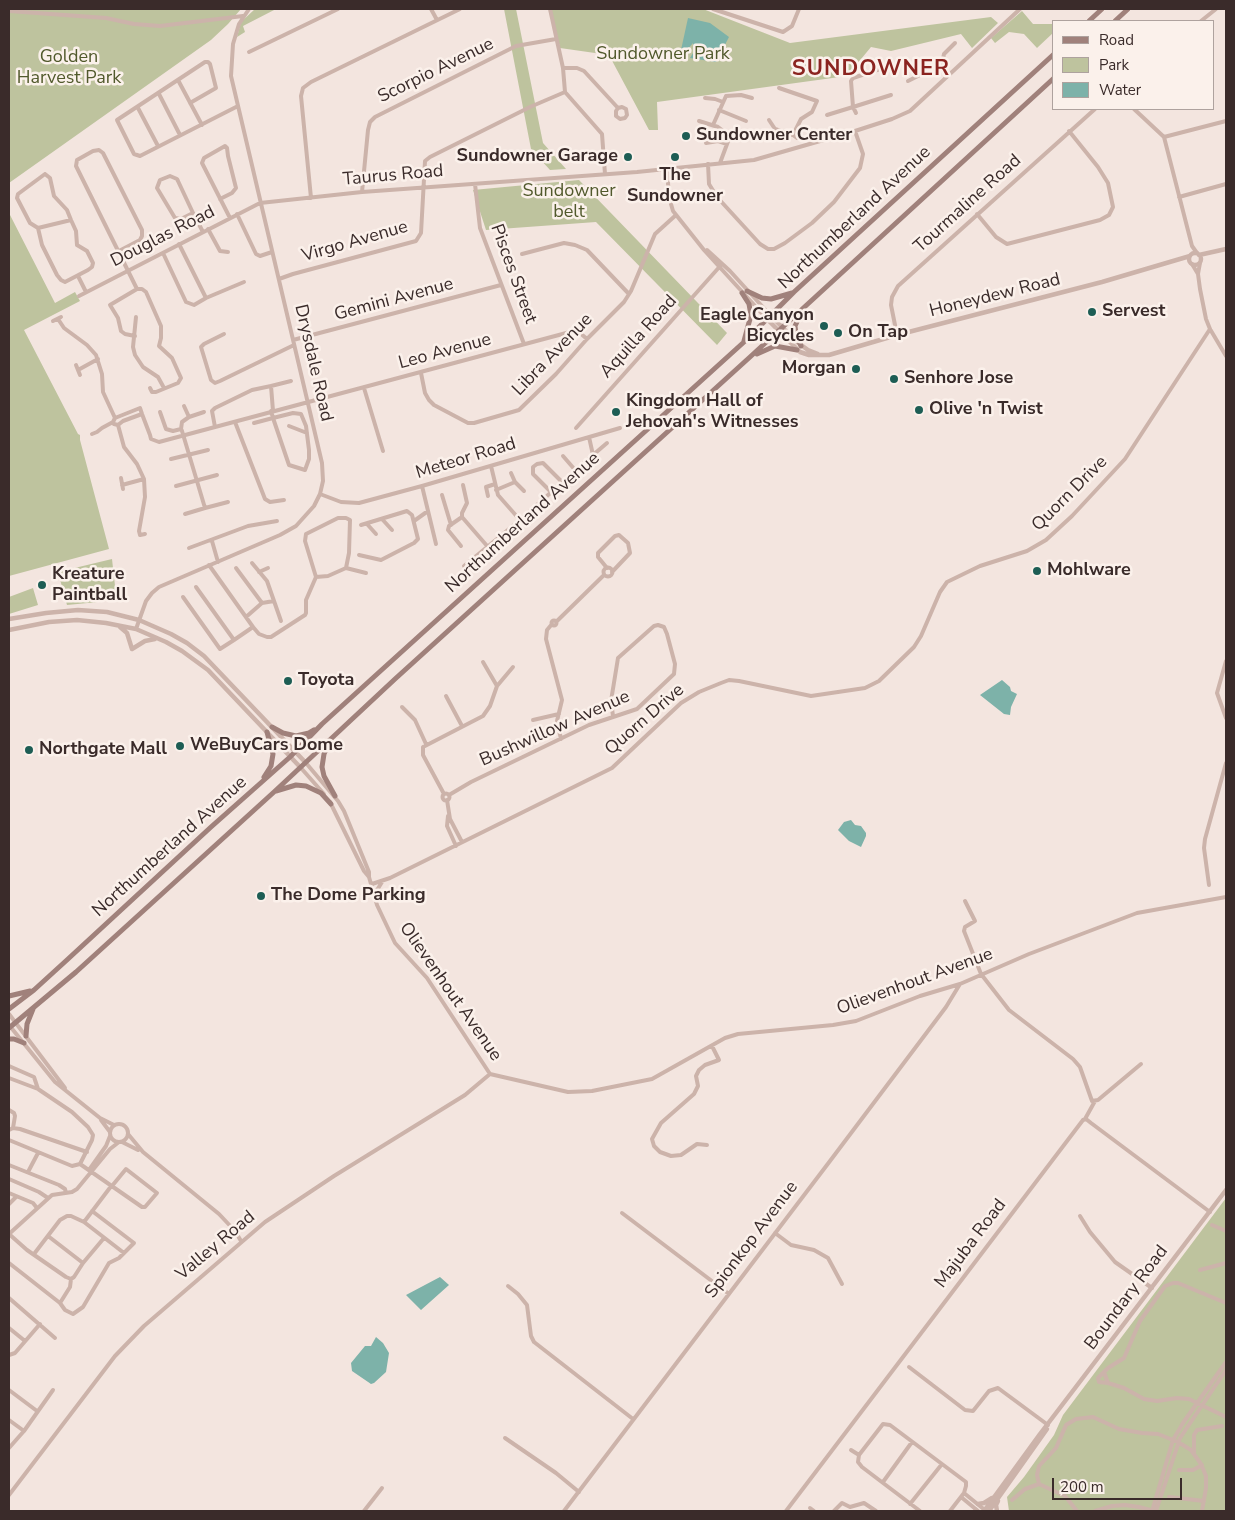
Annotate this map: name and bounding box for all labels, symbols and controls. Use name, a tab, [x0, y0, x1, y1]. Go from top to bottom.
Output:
legend	[1052, 20, 1215, 110]
text: Road	[1099, 30, 1134, 50]
street label: Scorpio Avenue	[375, 34, 497, 108]
park label: Sundowner Park	[596, 44, 730, 66]
park label: Golden Harvest Park	[17, 47, 121, 90]
text: Park	[1099, 55, 1129, 75]
district label: SUNDOWNER	[791, 57, 951, 83]
text: Water	[1099, 80, 1141, 100]
place label: Sundowner Center	[696, 125, 852, 147]
marker: Sundowner Center	[680, 130, 692, 142]
street label: Northumberland Avenue	[774, 142, 936, 294]
place label: Sundowner Garage	[457, 146, 618, 168]
street label: Tourmaline Road	[910, 150, 1026, 258]
marker: Sundowner Garage	[622, 151, 634, 163]
marker: The Sundowner	[669, 151, 681, 163]
street label: Taurus Road	[342, 161, 444, 191]
place label: The Sundowner	[627, 165, 723, 208]
park label: Sundowner belt	[522, 181, 616, 223]
street label: Douglas Road	[107, 201, 219, 273]
street label: Virgo Avenue	[299, 217, 411, 267]
street label: Pisces Street	[485, 221, 541, 327]
street label: Honeydew Road	[927, 269, 1063, 323]
street label: Gemini Avenue	[332, 274, 456, 326]
street label: Aquilla Road	[596, 291, 682, 383]
place label: Servest	[1102, 301, 1165, 323]
street label: Drysdale Road	[289, 302, 337, 424]
place label: Eagle Canyon Bicycles	[700, 305, 814, 348]
marker: Servest	[1086, 306, 1098, 318]
street label: Libra Avenue	[508, 309, 598, 401]
marker: Eagle Canyon Bicycles	[818, 320, 830, 332]
place label: On Tap	[848, 322, 908, 344]
marker: On Tap	[832, 327, 844, 339]
street label: Leo Avenue	[396, 329, 494, 375]
place label: Morgan	[782, 358, 846, 380]
marker: Morgan	[850, 363, 862, 375]
place label: Senhore Jose	[904, 368, 1013, 390]
marker: Senhore Jose	[888, 373, 900, 385]
place label: Kingdom Hall of Jehovah's Witnesses	[626, 391, 798, 434]
place label: Olive 'n Twist	[929, 399, 1043, 421]
marker: Olive 'n Twist	[913, 404, 925, 416]
marker: Kingdom Hall of Jehovah's Witnesses	[610, 406, 622, 418]
street label: Meteor Road	[413, 434, 519, 484]
street label: Northumberland Avenue	[441, 448, 605, 598]
street label: Quorn Drive	[1028, 452, 1112, 536]
place label: Mohlware	[1047, 560, 1131, 582]
place label: Kreature Paintball	[52, 564, 127, 606]
marker: Mohlware	[1031, 565, 1043, 577]
marker: Kreature Paintball	[36, 579, 48, 591]
place label: Toyota	[298, 670, 354, 692]
marker: Toyota	[282, 675, 294, 687]
street label: Quorn Drive	[601, 680, 689, 760]
street label: Bushwillow Avenue	[477, 686, 633, 772]
place label: WeBuyCars Dome	[190, 735, 343, 757]
place label: Northgate Mall	[39, 739, 167, 761]
marker: WeBuyCars Dome	[174, 740, 186, 752]
marker: Northgate Mall	[23, 744, 35, 756]
street label: Northumberland Avenue	[88, 772, 252, 922]
place label: The Dome Parking	[271, 885, 426, 907]
marker: The Dome Parking	[255, 890, 267, 902]
street label: Olievenhout Avenue	[394, 919, 506, 1065]
street label: Olievenhout Avenue	[834, 944, 996, 1020]
street label: Spionkop Avenue	[701, 1177, 803, 1303]
street label: Majuba Road	[931, 1195, 1011, 1293]
street label: Valley Road	[172, 1207, 260, 1285]
street label: Boundary Road	[1081, 1241, 1173, 1355]
scale bar	[1055, 1468, 1185, 1500]
text: 200 m	[1060, 1477, 1104, 1497]

